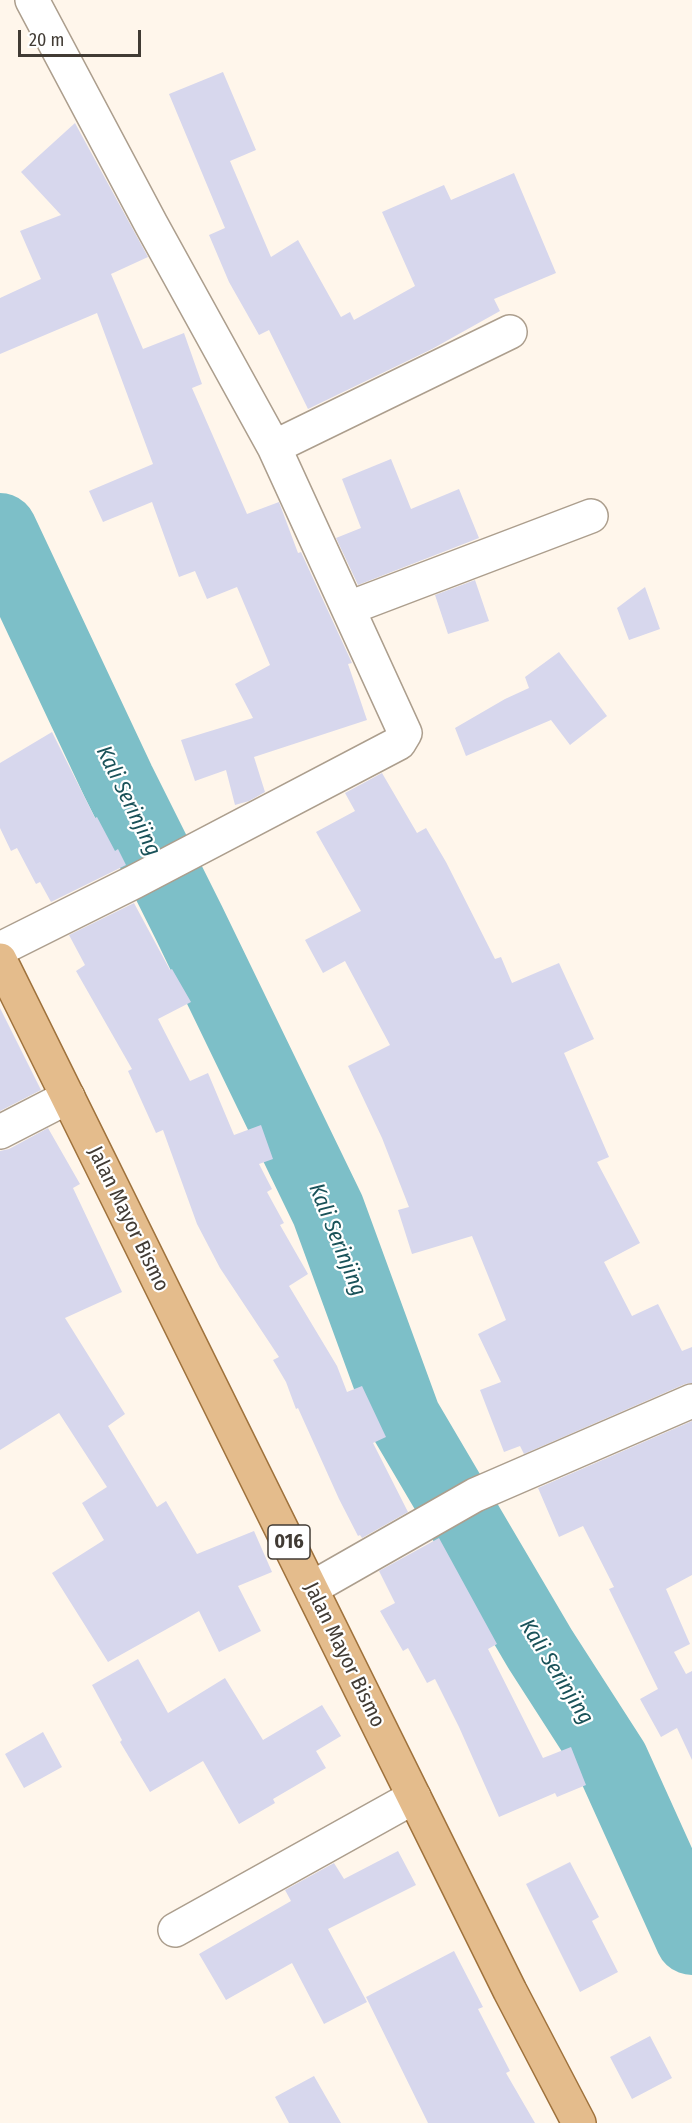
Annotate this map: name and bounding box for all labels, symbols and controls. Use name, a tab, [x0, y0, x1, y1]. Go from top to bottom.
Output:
scale bar	[21, 18, 144, 56]
text: 20 m	[29, 29, 64, 51]
water label: Kali Serinjing	[90, 742, 166, 860]
street label: Jalan Mayor Bismo	[82, 1142, 174, 1296]
water label: Kali Serinjing	[302, 1180, 372, 1300]
road number: 016	[268, 1525, 310, 1559]
street label: Jalan Mayor Bismo	[298, 1578, 390, 1732]
water label: Kali Serinjing	[513, 1615, 599, 1729]

